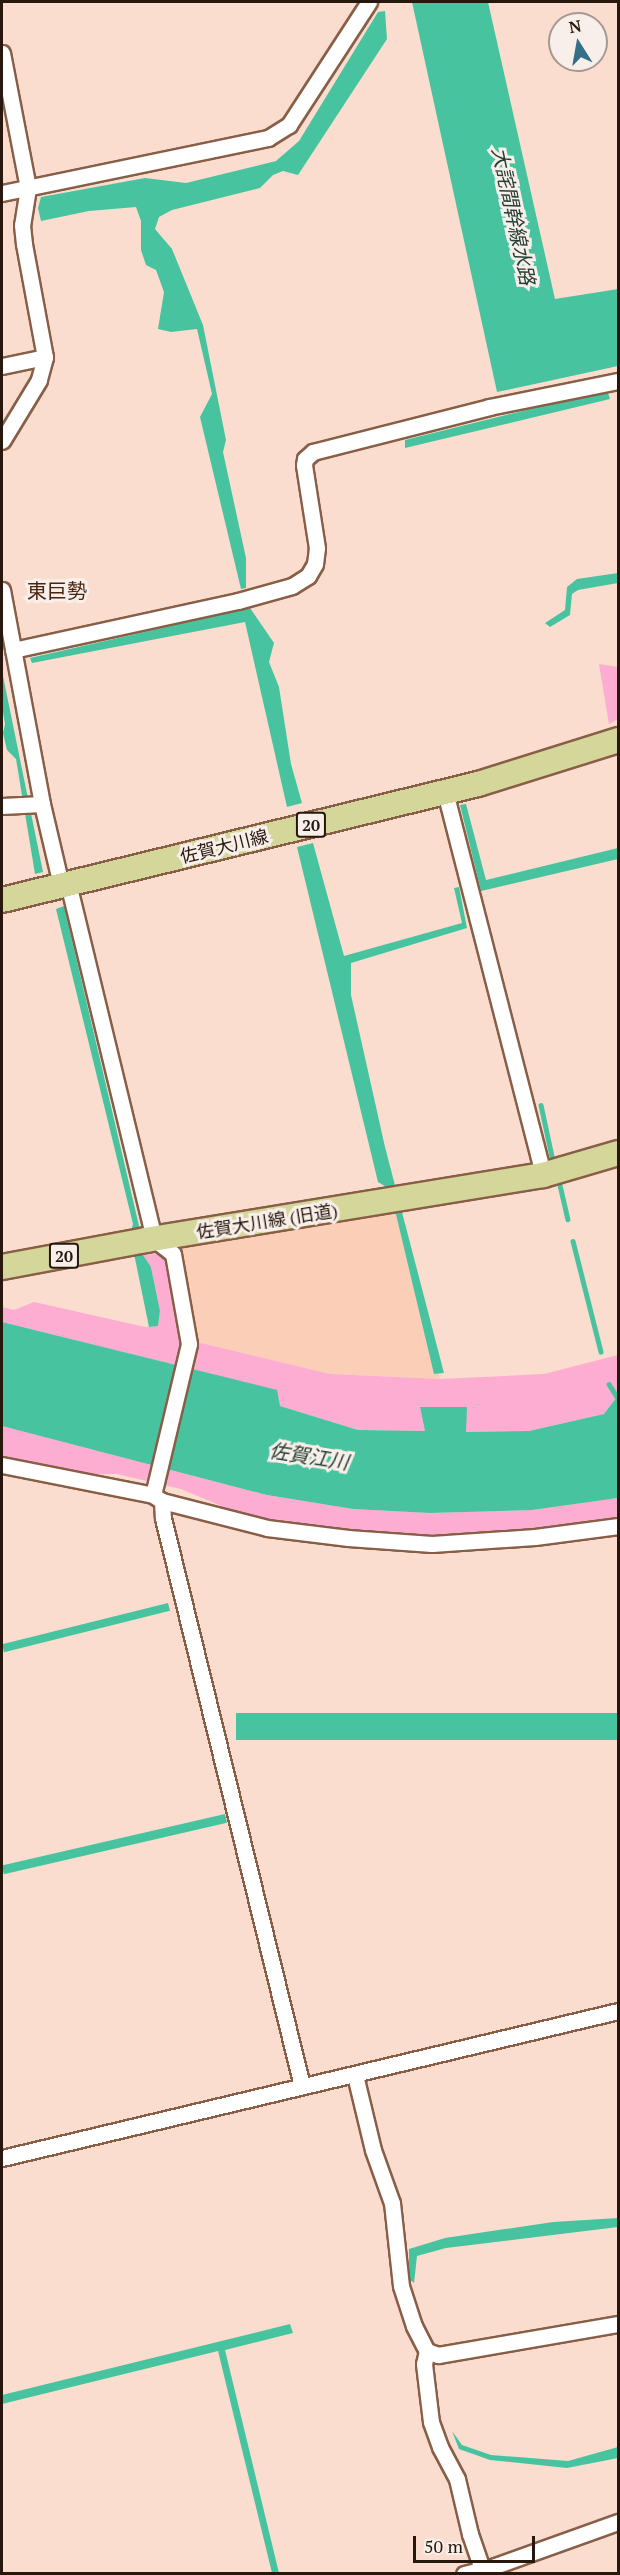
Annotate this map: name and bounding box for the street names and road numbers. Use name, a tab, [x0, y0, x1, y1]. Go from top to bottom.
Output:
road number: 20	[294, 812, 328, 838]
street label: 佐賀大川線	[178, 825, 270, 867]
street label: 佐賀大川線 (旧道)	[195, 1199, 339, 1243]
road number: 20	[48, 1243, 80, 1269]

